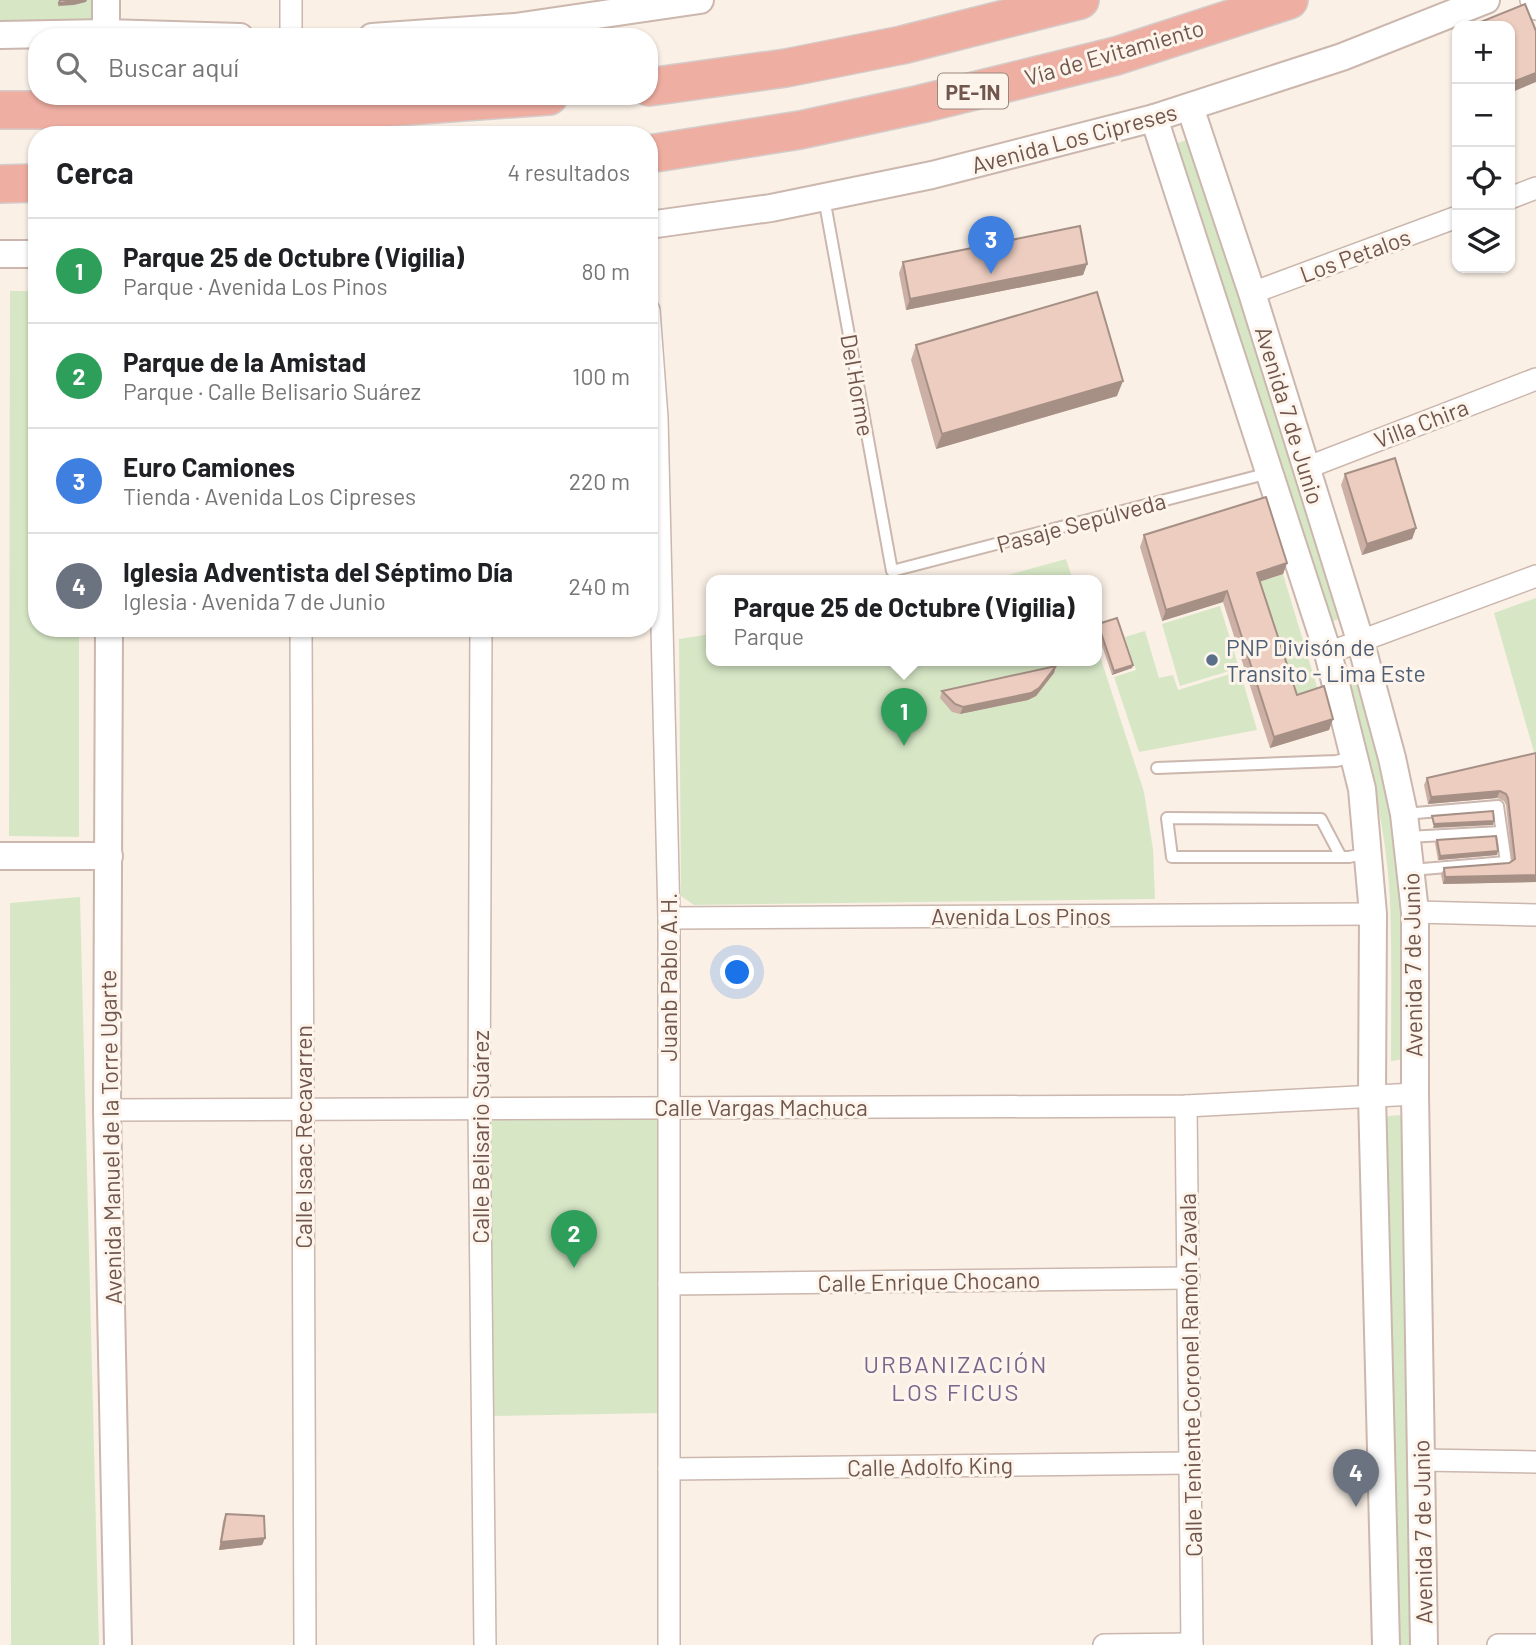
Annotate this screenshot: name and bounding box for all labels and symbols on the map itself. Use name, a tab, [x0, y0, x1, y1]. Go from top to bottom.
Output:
street label: Vía de Evitamiento	[1021, 13, 1207, 91]
road number: PE-1N	[938, 74, 1008, 108]
street label: Avenida Los Cipreses	[968, 97, 1180, 179]
pin: 3	[968, 216, 1014, 274]
street label: Los Petalos	[1296, 222, 1414, 288]
street label: Avenida 7 de Junio	[1250, 323, 1330, 507]
street label: Del Horme	[835, 332, 881, 438]
street label: Villa Chira	[1370, 392, 1472, 454]
street label: Pasaje Sepúlveda	[993, 486, 1169, 558]
place label: PNP Divisón de Transito - Lima Este	[1226, 633, 1426, 687]
marker: PNP Divisón de Transito - Lima Este	[1204, 652, 1220, 668]
pin: 1	[881, 688, 927, 746]
street label: Avenida 7 de Junio	[1396, 872, 1428, 1058]
street label: Juanb Pablo A.H.	[654, 893, 682, 1061]
street label: Avenida Los Pinos	[931, 902, 1111, 930]
your location	[720, 955, 754, 989]
street label: Avenida Manuel de la Torre Ugarte	[93, 969, 127, 1305]
street label: Calle Isaac Recavarren	[289, 1025, 317, 1249]
street label: Calle Belisario Suárez	[466, 1030, 494, 1244]
street label: Calle Vargas Machuca	[654, 1093, 868, 1121]
street label: Calle Teniente Coronel Ramón Zavala	[1173, 1193, 1207, 1557]
pin: 2	[551, 1210, 597, 1268]
street label: Calle Enrique Chocano	[817, 1265, 1041, 1297]
district label: URBANIZACIÓN LOS FICUS	[863, 1349, 1049, 1406]
street label: Avenida 7 de Junio	[1406, 1439, 1438, 1625]
pin: 4	[1333, 1449, 1379, 1507]
street label: Calle Adolfo King	[847, 1451, 1013, 1481]

